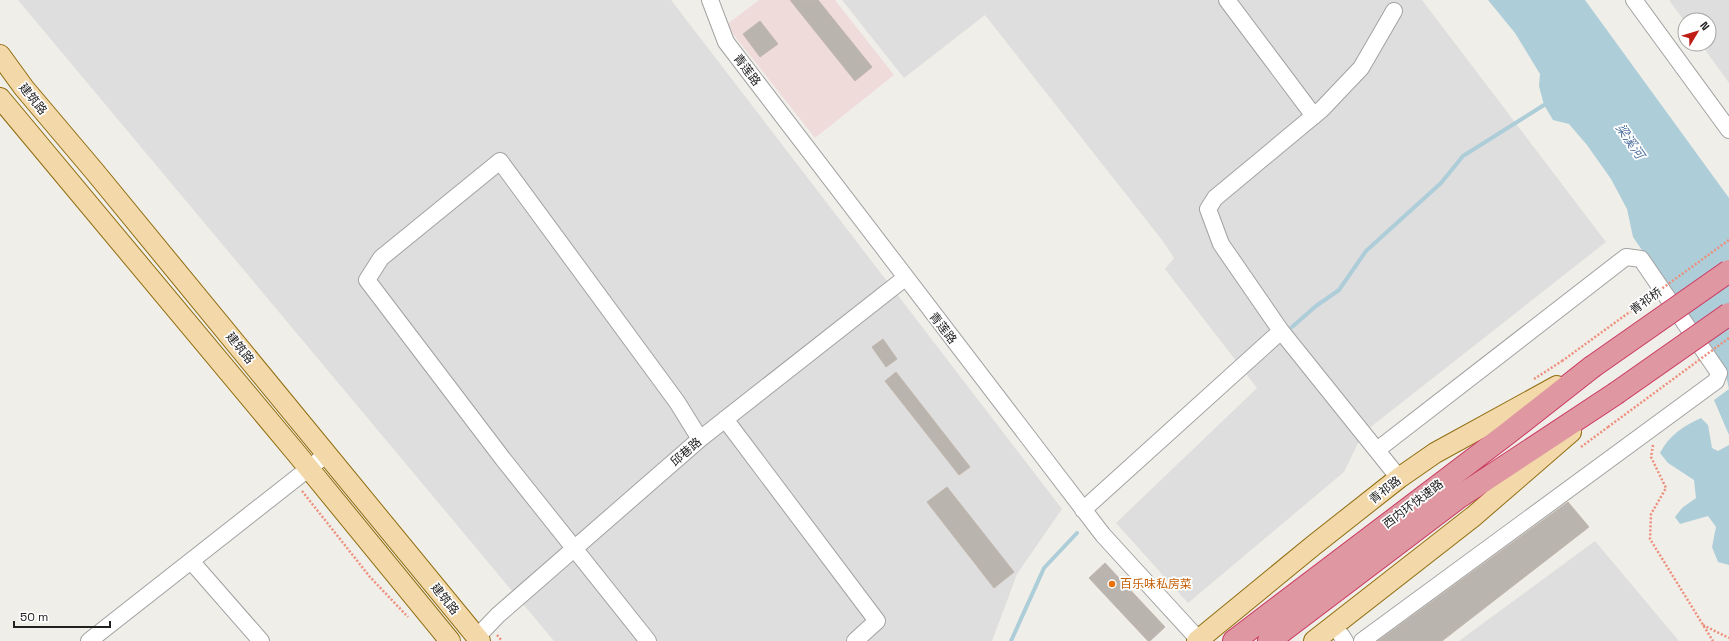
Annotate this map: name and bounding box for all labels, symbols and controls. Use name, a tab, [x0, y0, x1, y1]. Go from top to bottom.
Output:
north arrow	[1677, 12, 1717, 52]
text: N	[1697, 19, 1713, 33]
street label: 青莲路	[730, 51, 764, 89]
street label: 建筑路	[15, 80, 51, 118]
water label: 梁溪河	[1612, 120, 1650, 164]
street label: 青祁桥	[1627, 284, 1665, 318]
street label: 青莲路	[926, 309, 960, 347]
street label: 建筑路	[222, 329, 258, 367]
street label: 邱巷路	[667, 434, 705, 470]
street label: 青祁路	[1366, 473, 1404, 507]
street label: 西内环快速路	[1379, 476, 1447, 532]
place label: 百乐味私房菜	[1120, 576, 1192, 592]
marker: 百乐味私房菜	[1107, 579, 1117, 589]
street label: 建筑路	[427, 580, 463, 618]
scale bar	[14, 603, 110, 629]
text: 50 m	[20, 609, 48, 625]

